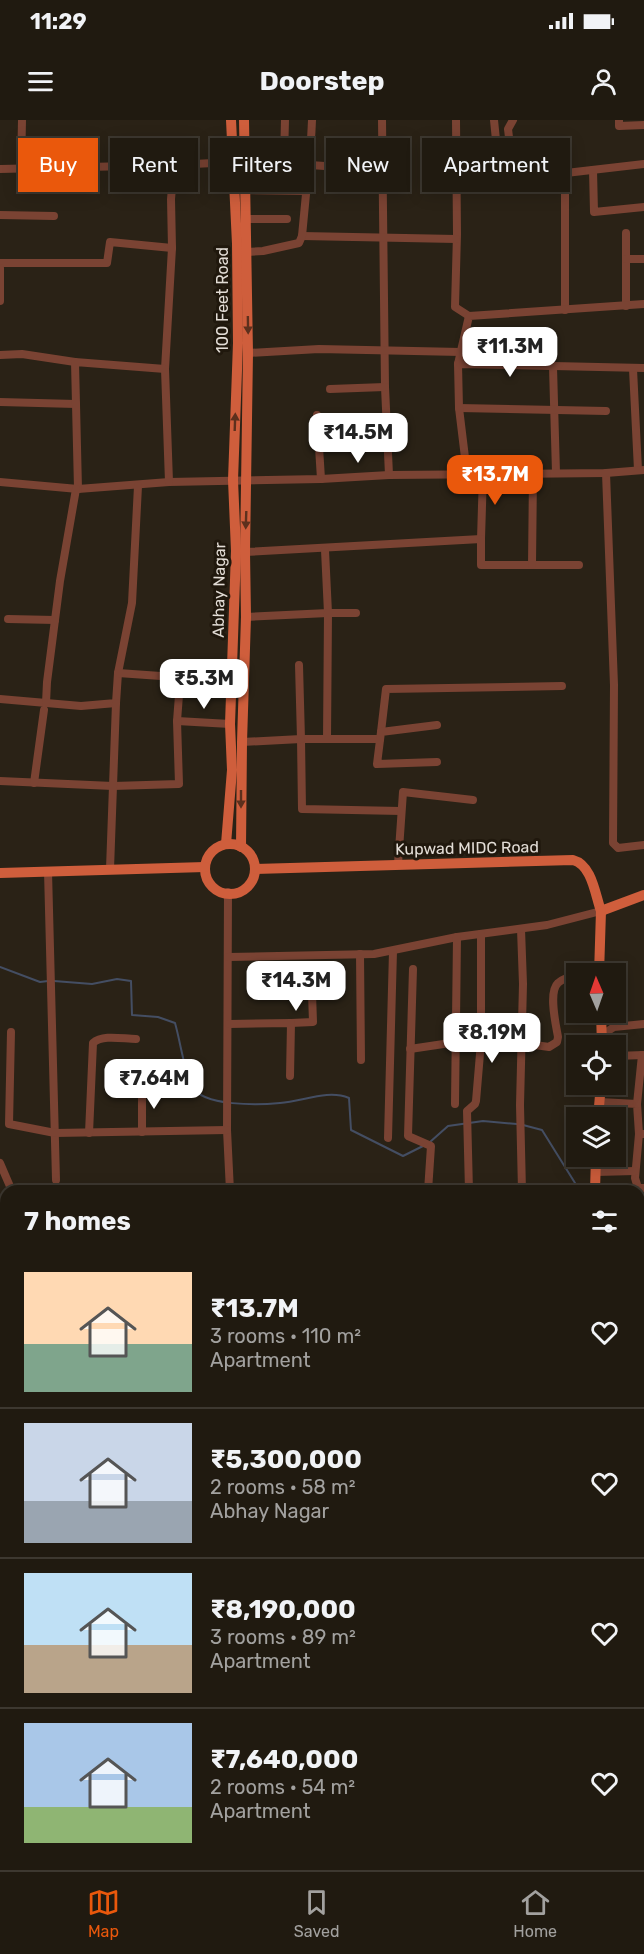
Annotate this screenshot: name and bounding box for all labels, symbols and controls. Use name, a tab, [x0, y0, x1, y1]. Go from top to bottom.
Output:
text: 11:29	[30, 8, 87, 35]
icon: menu	[24, 65, 57, 98]
text: Doorstep	[259, 65, 385, 97]
icon: person	[587, 65, 620, 98]
chip: Buy	[18, 138, 98, 192]
chip: Rent	[110, 138, 198, 192]
chip: Filters	[210, 138, 314, 192]
chip: New	[326, 138, 410, 192]
chip: Apartment	[422, 138, 570, 192]
street label: 100 Feet Road	[213, 247, 232, 353]
one-way arrow	[243, 316, 253, 335]
pin: ₹11.3M	[461, 327, 559, 378]
text: ₹11.3M	[476, 334, 544, 358]
one-way arrow	[231, 412, 240, 431]
pin: ₹14.5M	[309, 413, 407, 464]
text: ₹14.5M	[323, 420, 393, 444]
pin: ₹13.7M	[446, 455, 544, 506]
text: ₹13.7M	[461, 462, 529, 486]
one-way arrow	[241, 511, 250, 530]
street label: Abhay Nagar	[209, 542, 229, 638]
pin: ₹5.3M	[162, 659, 246, 710]
text: ₹5.3M	[174, 666, 234, 690]
one-way arrow	[236, 790, 246, 809]
street label: Kupwad MIDC Road	[395, 837, 539, 859]
pin: ₹14.3M	[247, 961, 345, 1012]
north arrow	[566, 963, 626, 1023]
map controls	[566, 963, 626, 1167]
text: ₹14.3M	[261, 968, 331, 992]
pin: ₹8.19M	[443, 1013, 541, 1064]
text: ₹8.19M	[457, 1020, 527, 1044]
button: locate	[566, 1035, 626, 1095]
pin: ₹7.64M	[105, 1059, 203, 1110]
text: ₹7.64M	[118, 1066, 190, 1090]
button: layers	[566, 1107, 626, 1167]
icon: filters	[588, 1205, 621, 1238]
text: 7 homes	[24, 1206, 131, 1237]
text: ₹13.7M	[210, 1293, 299, 1324]
icon: home	[72, 1296, 144, 1368]
icon: heart	[588, 1316, 621, 1349]
text: 3 rooms · 110 m²	[210, 1324, 361, 1348]
text: Apartment	[210, 1348, 311, 1372]
text: ₹5,300,000	[210, 1444, 362, 1475]
icon: home	[72, 1447, 144, 1519]
icon: heart	[588, 1467, 621, 1500]
text: 2 rooms · 58 m²	[210, 1475, 356, 1499]
text: Abhay Nagar	[210, 1499, 329, 1523]
text: ₹8,190,000	[210, 1594, 356, 1625]
icon: home	[72, 1597, 144, 1669]
icon: heart	[588, 1617, 621, 1650]
text: 3 rooms · 89 m²	[210, 1625, 356, 1649]
text: Apartment	[210, 1649, 311, 1673]
text: ₹7,640,000	[210, 1744, 358, 1775]
icon: home	[72, 1747, 144, 1819]
icon: heart	[588, 1767, 621, 1800]
text: 2 rooms · 54 m²	[210, 1775, 355, 1799]
text: Apartment	[210, 1799, 311, 1823]
tab: Map	[87, 1886, 120, 1941]
tab: Saved	[294, 1886, 339, 1941]
tab: Home	[513, 1886, 557, 1941]

